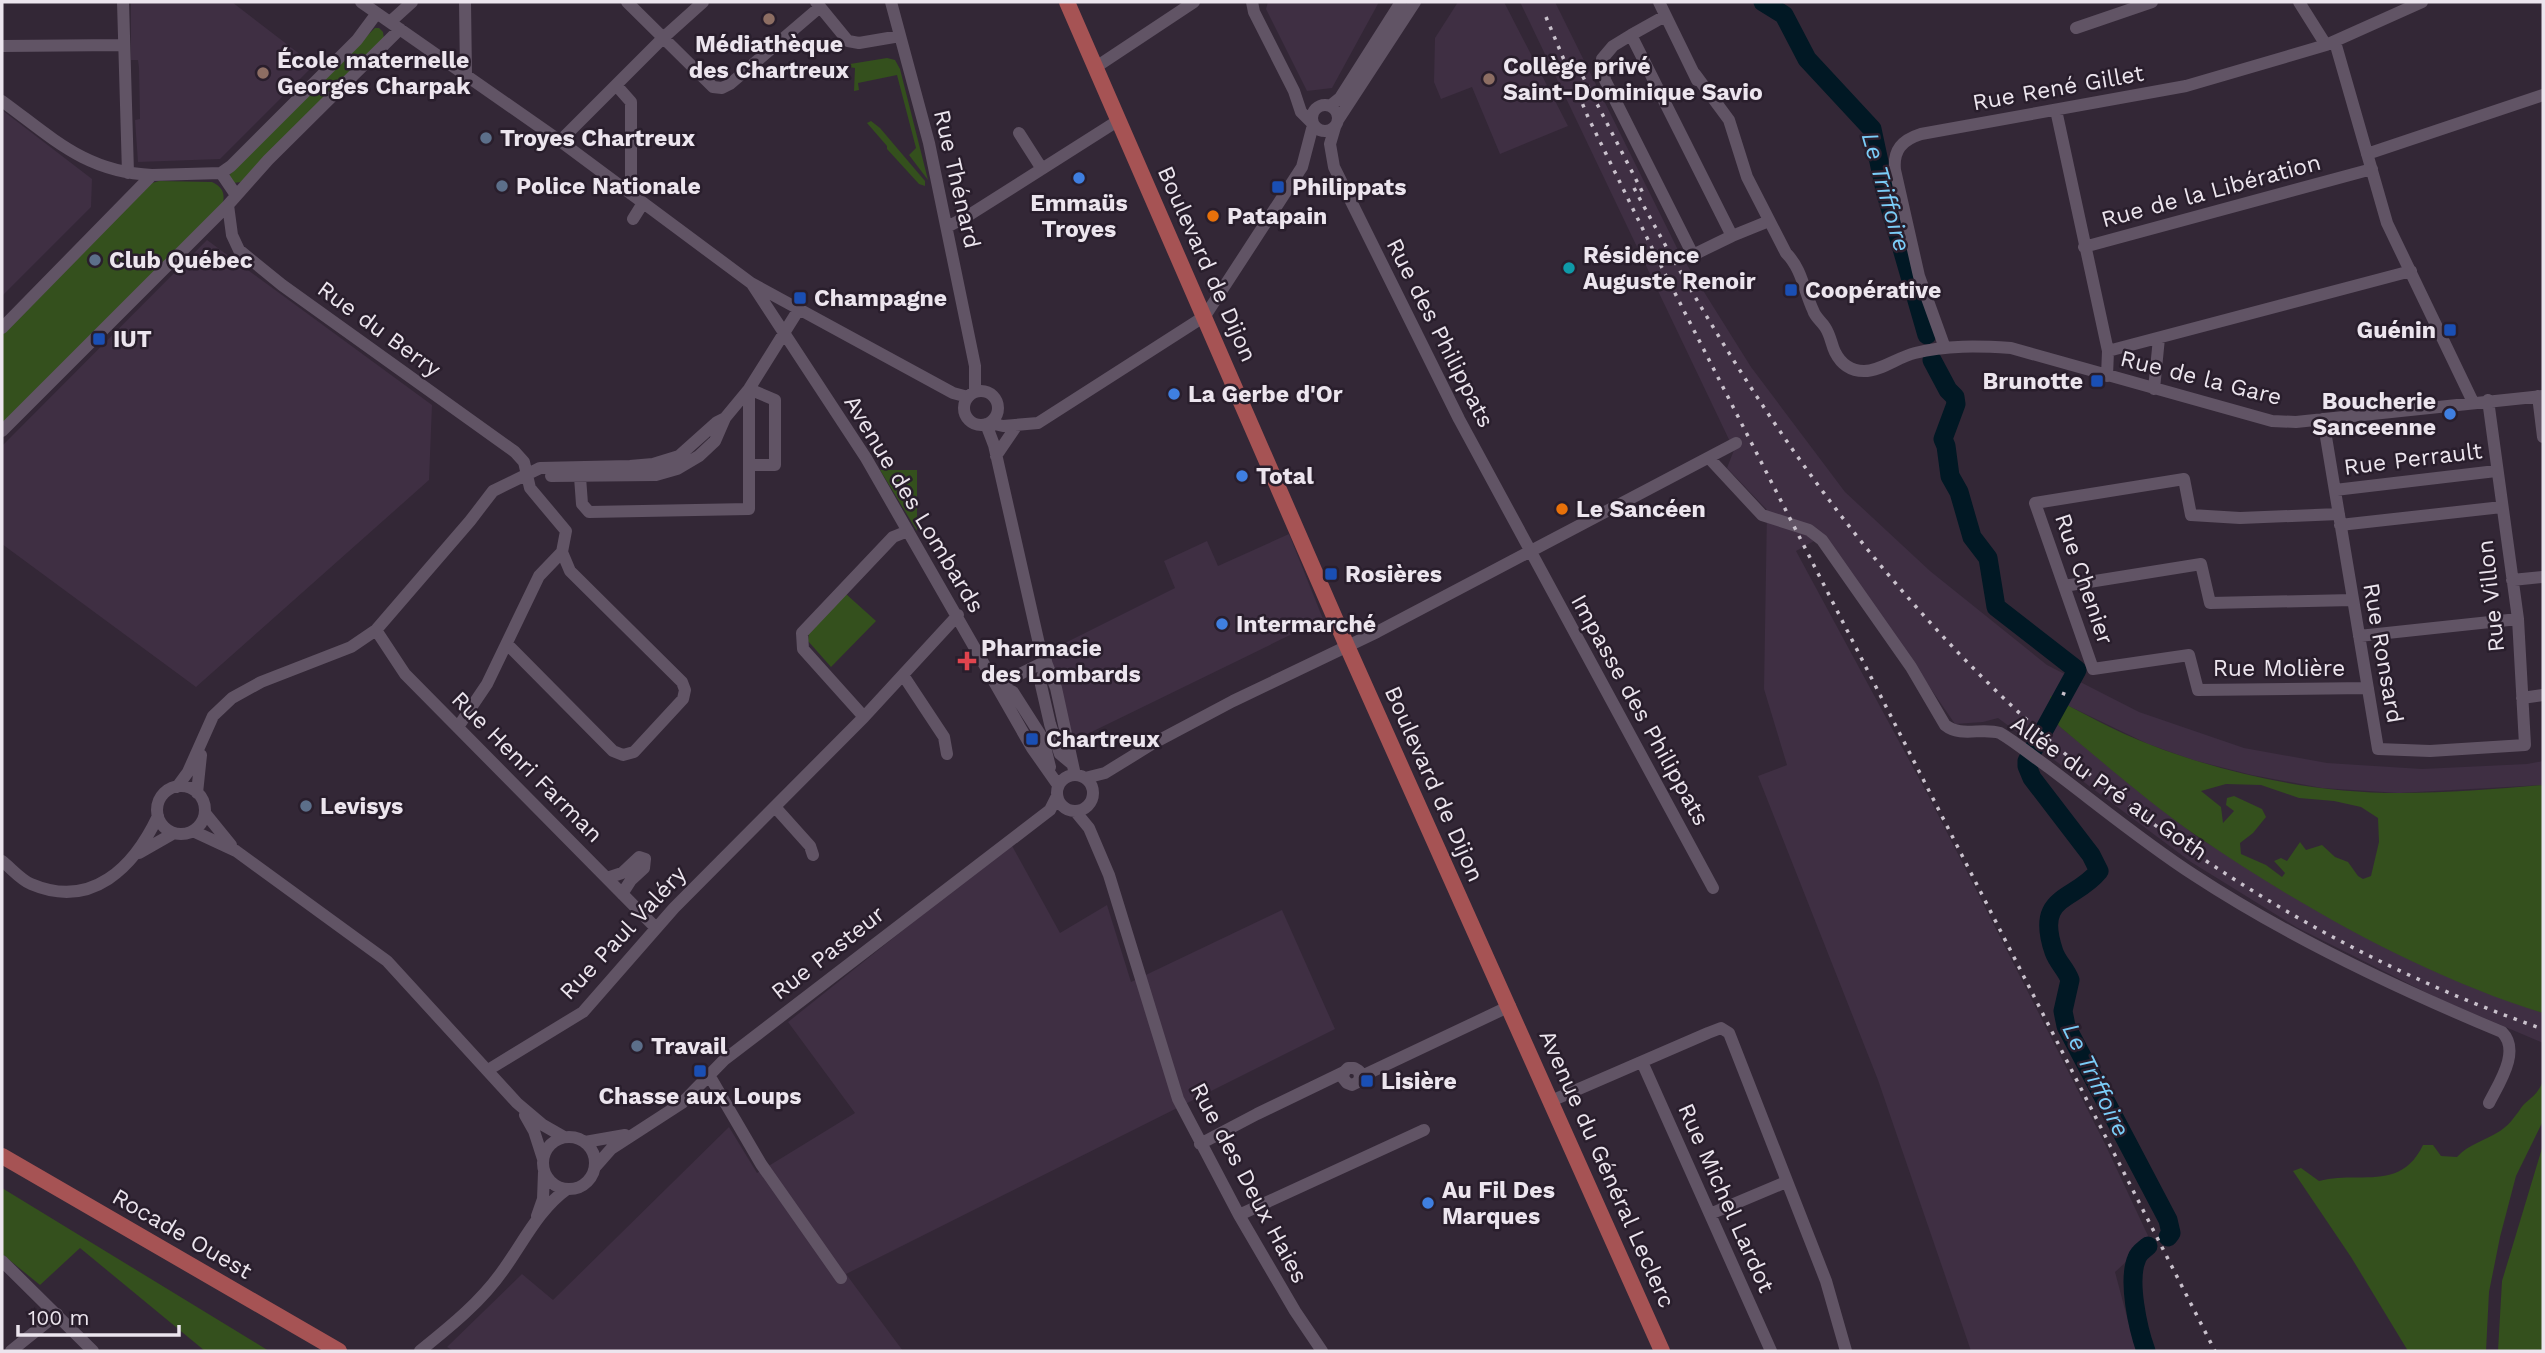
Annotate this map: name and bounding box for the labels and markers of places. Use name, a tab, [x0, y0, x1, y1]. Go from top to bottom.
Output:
marker: Médiathèque des Chartreux	[761, 11, 777, 27]
place label: Médiathèque des Chartreux	[689, 31, 850, 84]
place label: École maternelle Georges Charpak	[277, 47, 471, 100]
place label: Collège privé Saint-Dominique Savio	[1503, 53, 1763, 106]
marker: École maternelle Georges Charpak	[255, 65, 271, 81]
marker: Collège privé Saint-Dominique Savio	[1481, 71, 1497, 87]
place label: Troyes Chartreux	[500, 125, 696, 152]
marker: Troyes Chartreux	[478, 130, 494, 146]
marker: Emmaüs Troyes	[1071, 170, 1087, 186]
place label: Police Nationale	[516, 173, 701, 200]
place label: Philippats	[1292, 174, 1406, 201]
marker: Police Nationale	[494, 178, 510, 194]
marker: Philippats	[1270, 179, 1286, 195]
place label: Emmaüs Troyes	[1030, 190, 1128, 243]
place label: Patapain	[1227, 203, 1327, 230]
marker: Patapain	[1205, 208, 1221, 224]
place label: Résidence Auguste Renoir	[1583, 242, 1756, 295]
place label: Club Québec	[109, 247, 253, 274]
marker: Club Québec	[87, 252, 103, 268]
marker: Résidence Auguste Renoir	[1561, 260, 1577, 276]
place label: Coopérative	[1805, 277, 1941, 304]
marker: Coopérative	[1783, 282, 1799, 298]
place label: Champagne	[814, 285, 947, 312]
marker: Champagne	[792, 290, 808, 306]
place label: Guénin	[2357, 317, 2436, 344]
marker: Guénin	[2442, 322, 2458, 338]
place label: IUT	[113, 326, 152, 353]
marker: IUT	[91, 331, 107, 347]
place label: Brunotte	[1983, 368, 2083, 395]
marker: Brunotte	[2089, 373, 2105, 389]
place label: La Gerbe d'Or	[1188, 381, 1343, 408]
marker: La Gerbe d'Or	[1166, 386, 1182, 402]
place label: Boucherie Sanceenne	[2312, 388, 2436, 441]
marker: Boucherie Sanceenne	[2442, 406, 2458, 422]
place label: Total	[1256, 463, 1314, 490]
marker: Total	[1234, 468, 1250, 484]
place label: Le Sancéen	[1576, 496, 1706, 523]
marker: Le Sancéen	[1554, 501, 1570, 517]
place label: Rosières	[1345, 561, 1442, 588]
marker: Rosières	[1323, 566, 1339, 582]
place label: Intermarché	[1236, 611, 1376, 638]
marker: Intermarché	[1214, 616, 1230, 632]
place label: Pharmacie des Lombards	[981, 635, 1141, 688]
marker: Pharmacie des Lombards	[959, 653, 975, 669]
place label: Chartreux	[1046, 726, 1160, 753]
marker: Chartreux	[1024, 731, 1040, 747]
place label: Levisys	[320, 793, 403, 820]
marker: Levisys	[298, 798, 314, 814]
place label: Travail	[651, 1033, 728, 1060]
marker: Travail	[629, 1038, 645, 1054]
marker: Chasse aux Loups	[692, 1063, 708, 1079]
place label: Lisière	[1381, 1068, 1457, 1095]
marker: Lisière	[1359, 1073, 1375, 1089]
place label: Chasse aux Loups	[598, 1083, 802, 1110]
place label: Au Fil Des Marques	[1442, 1177, 1555, 1230]
marker: Au Fil Des Marques	[1420, 1195, 1436, 1211]

